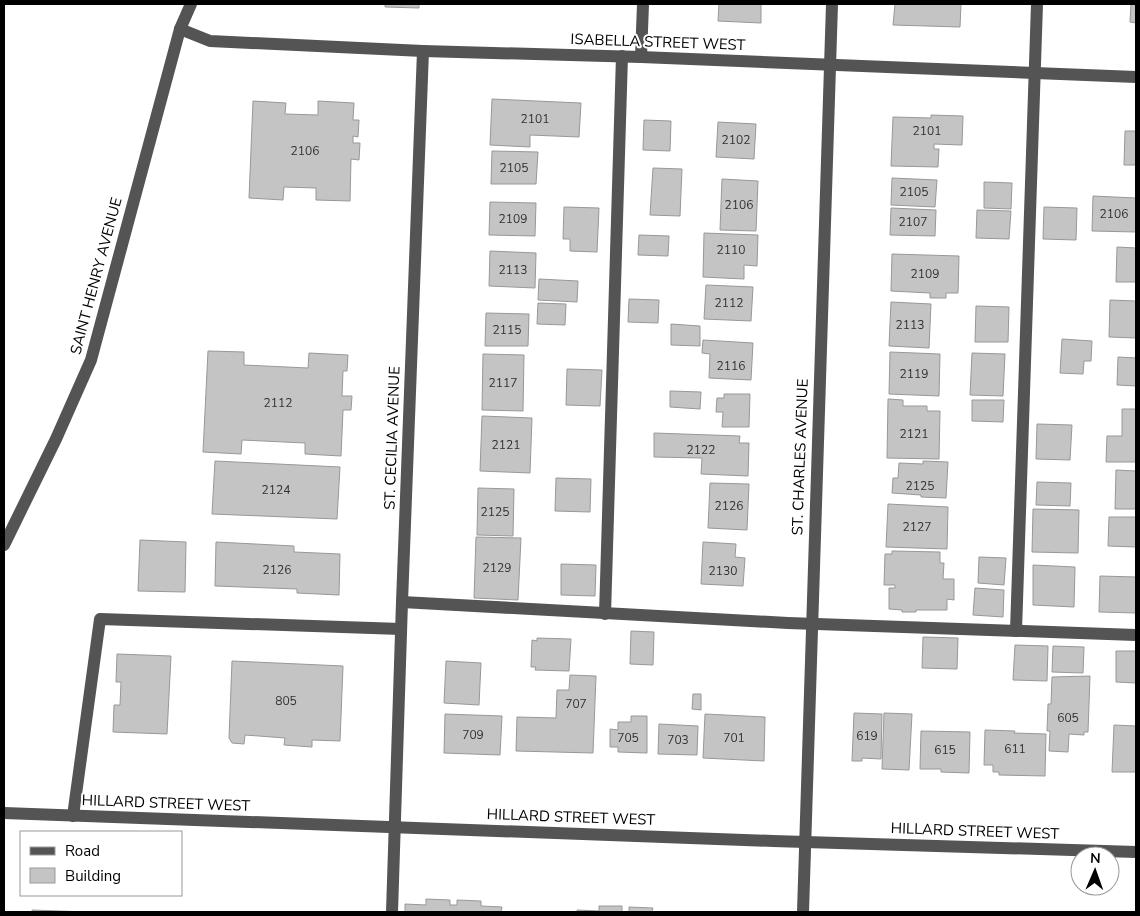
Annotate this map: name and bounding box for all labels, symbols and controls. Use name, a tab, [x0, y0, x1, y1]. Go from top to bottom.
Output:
street label: ISABELLA STREET WEST	[570, 29, 746, 55]
house number: 2101	[521, 111, 549, 127]
house number: 2101	[913, 123, 941, 139]
house number: 2102	[722, 132, 750, 148]
house number: 2106	[291, 143, 319, 159]
house number: 2105	[500, 160, 528, 176]
house number: 2105	[900, 184, 928, 200]
street label: SAINT HENRY AVENUE	[65, 195, 127, 357]
house number: 2106	[725, 197, 753, 213]
house number: 2106	[1100, 206, 1128, 222]
house number: 2109	[499, 211, 527, 227]
house number: 2107	[899, 214, 927, 230]
house number: 2110	[717, 242, 745, 258]
house number: 2113	[499, 262, 527, 278]
house number: 2109	[911, 266, 939, 282]
house number: 2112	[715, 295, 743, 311]
house number: 2113	[896, 317, 924, 333]
house number: 2115	[493, 322, 521, 338]
house number: 2116	[717, 358, 745, 374]
street label: ST. CECILIA AVENUE	[379, 366, 405, 510]
house number: 2119	[900, 366, 928, 382]
house number: 2117	[489, 375, 517, 391]
street label: ST. CHARLES AVENUE	[787, 378, 813, 536]
house number: 2112	[264, 395, 292, 411]
house number: 2121	[900, 426, 928, 442]
house number: 2121	[492, 437, 520, 453]
house number: 2122	[687, 442, 715, 458]
house number: 2125	[906, 478, 934, 494]
house number: 2124	[262, 482, 290, 498]
house number: 2126	[715, 498, 743, 514]
house number: 2125	[481, 504, 509, 520]
house number: 2127	[903, 519, 931, 535]
house number: 2129	[483, 560, 511, 576]
house number: 2126	[263, 562, 291, 578]
house number: 2130	[709, 563, 737, 579]
house number: 805	[275, 693, 297, 709]
house number: 707	[565, 696, 587, 712]
house number: 605	[1057, 710, 1079, 726]
house number: 709	[462, 727, 484, 743]
house number: 619	[856, 728, 878, 744]
house number: 705	[617, 730, 639, 746]
house number: 701	[723, 730, 745, 746]
house number: 703	[667, 732, 689, 748]
house number: 611	[1004, 741, 1026, 757]
house number: 615	[934, 742, 956, 758]
street label: HILLARD STREET WEST	[81, 790, 251, 816]
street label: HILLARD STREET WEST	[486, 804, 656, 830]
street label: HILLARD STREET WEST	[890, 818, 1060, 844]
legend	[20, 831, 182, 896]
text: Road	[65, 841, 100, 861]
north arrow	[1070, 846, 1120, 896]
text: N	[1090, 849, 1101, 868]
text: Building	[65, 866, 121, 886]

